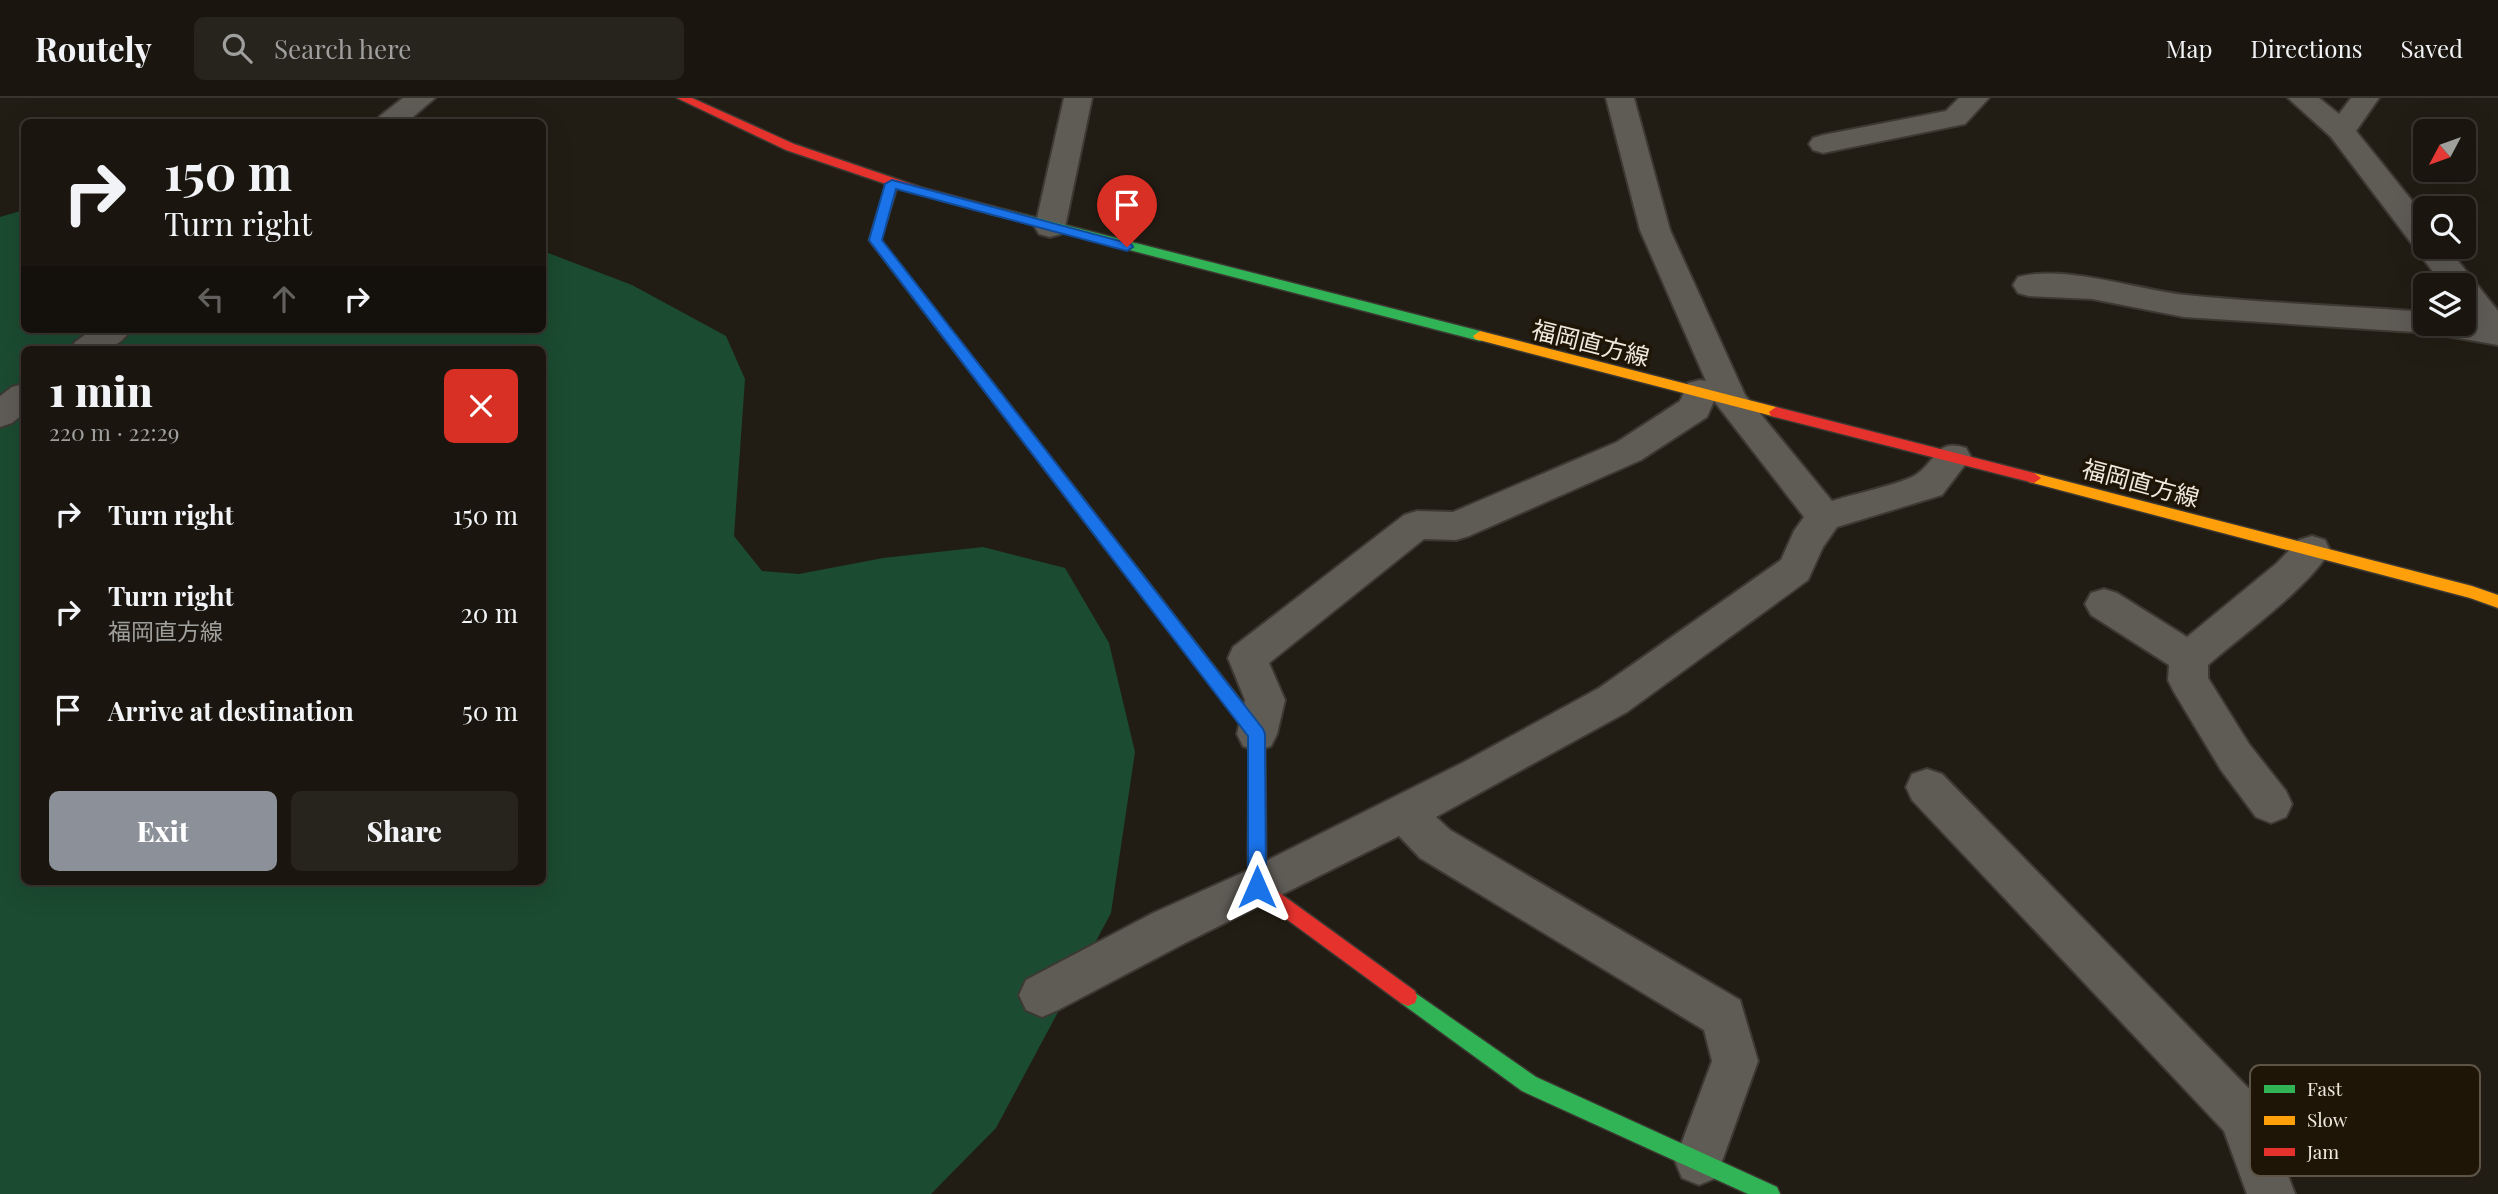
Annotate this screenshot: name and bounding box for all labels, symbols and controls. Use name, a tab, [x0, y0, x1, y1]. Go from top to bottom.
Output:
search box	[194, 17, 684, 80]
text: Routely	[35, 26, 152, 70]
icon: search	[218, 29, 256, 67]
text: Search here	[274, 31, 411, 66]
text: Map	[2166, 32, 2212, 64]
text: Directions	[2250, 32, 2363, 64]
text: Saved	[2401, 32, 2463, 64]
north arrow	[2413, 119, 2476, 182]
map controls	[2413, 119, 2476, 336]
text: 150 m	[164, 138, 292, 203]
icon: right	[49, 147, 140, 238]
pin	[1097, 175, 1157, 247]
icon: arrive	[1108, 186, 1146, 224]
button: search	[2413, 196, 2476, 259]
text: Turn right	[164, 201, 312, 244]
button: layers	[2413, 273, 2476, 336]
icon: left	[192, 280, 230, 318]
icon: ahead	[265, 280, 303, 318]
icon: right	[338, 280, 376, 318]
street label: 福岡直方線	[1529, 312, 1653, 372]
text: 1 min	[49, 362, 153, 418]
button: close	[444, 369, 518, 443]
text: 220 m · 22:29	[49, 416, 179, 447]
street label: 福岡直方線	[2079, 451, 2203, 513]
icon: right	[49, 495, 87, 533]
text: Turn right	[108, 497, 234, 532]
text: 150 m	[453, 497, 518, 532]
text: Turn right	[108, 578, 234, 613]
icon: right	[49, 593, 87, 631]
text: 20 m	[460, 595, 518, 630]
text: 福岡直方線	[108, 615, 223, 646]
icon: arrive	[49, 691, 87, 729]
text: Arrive at destination	[108, 693, 354, 728]
text: 50 m	[462, 693, 518, 728]
button: Exit	[49, 791, 277, 871]
button: Share	[291, 791, 518, 871]
position arrow	[1220, 850, 1294, 924]
legend	[2250, 1065, 2480, 1176]
text: Fast	[2307, 1075, 2343, 1101]
text: Slow	[2307, 1106, 2348, 1132]
text: Jam	[2306, 1138, 2339, 1164]

